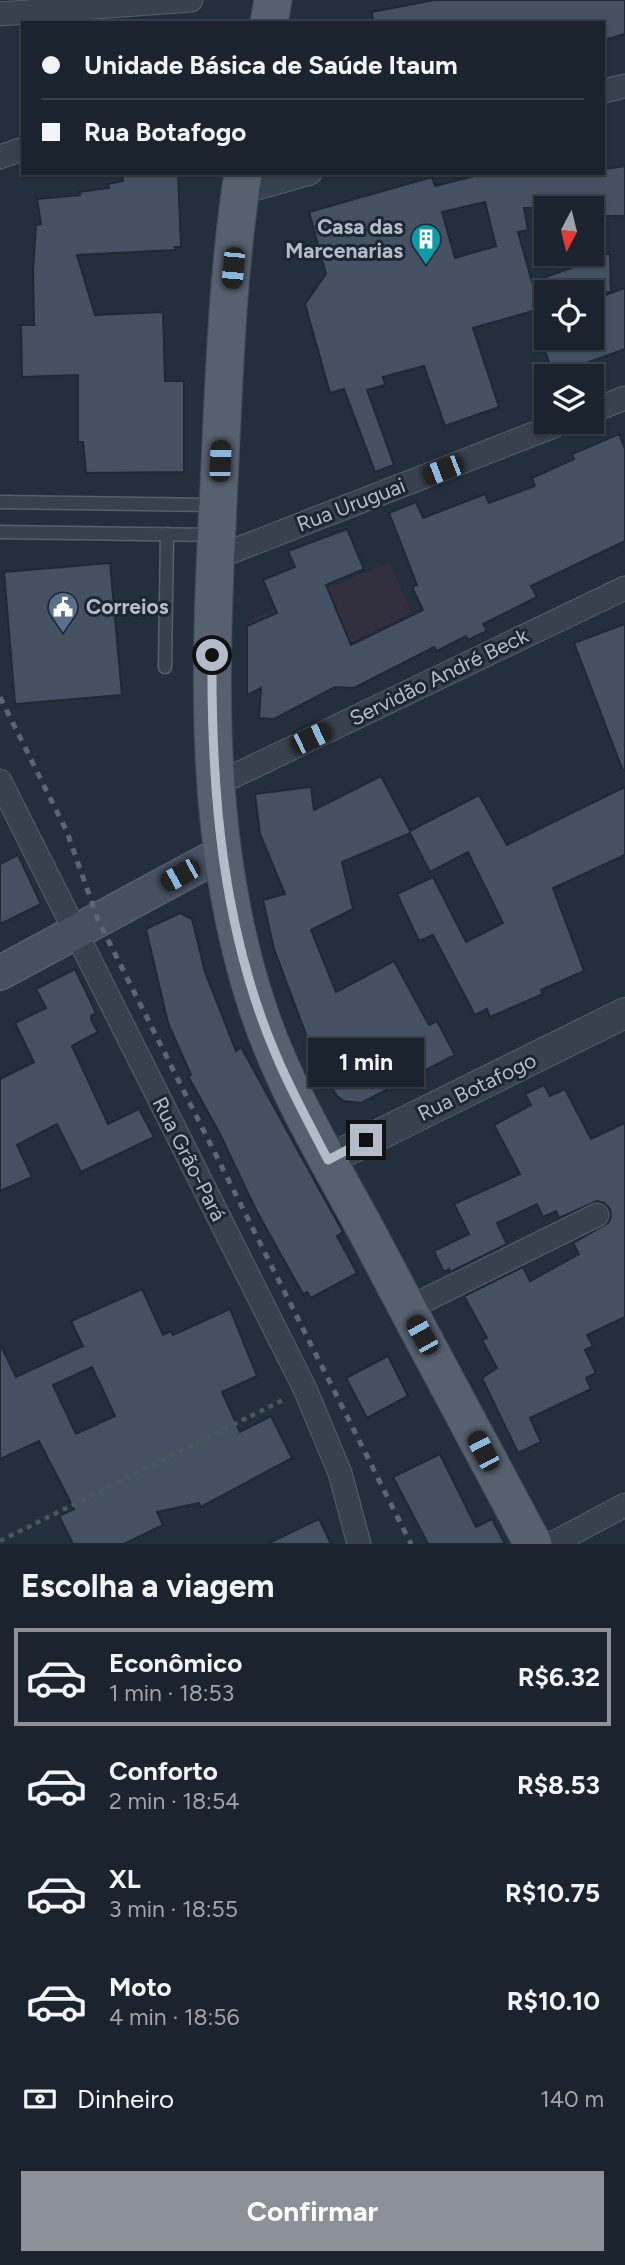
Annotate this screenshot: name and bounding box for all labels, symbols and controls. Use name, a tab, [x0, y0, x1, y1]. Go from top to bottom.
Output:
text: Unidade Básica de Saúde Itaum	[84, 49, 458, 81]
text: Rua Botafogo	[84, 116, 246, 148]
north arrow	[534, 196, 604, 266]
map controls	[534, 196, 604, 434]
place label: Casa das Marcenarias	[285, 214, 403, 263]
building icon: Casa das Marcenarias	[409, 222, 443, 266]
car	[221, 246, 246, 290]
button: locate	[534, 280, 604, 350]
button: layers	[534, 364, 604, 434]
car	[209, 440, 232, 482]
car	[420, 453, 467, 487]
street label: Rua Uruguai	[293, 472, 409, 537]
public building icon: Correios	[46, 590, 80, 634]
place label: Correios	[86, 594, 169, 619]
street label: Servidão André Beck	[345, 622, 533, 731]
route start	[196, 639, 228, 671]
car	[288, 719, 335, 757]
car	[157, 856, 204, 894]
callout: 1 min	[308, 1038, 424, 1088]
street label: Rua Botafogo	[413, 1047, 540, 1126]
text: 1 min	[339, 1048, 393, 1076]
street label: Rua Grão-Pará	[147, 1093, 231, 1225]
route end	[350, 1124, 382, 1156]
car	[403, 1312, 442, 1358]
car	[464, 1428, 503, 1474]
text: Escolha a viagem	[21, 1567, 274, 1605]
icon: car	[25, 1646, 88, 1709]
text: Econômico	[109, 1647, 242, 1679]
text: R$6.32	[518, 1661, 600, 1693]
text: 1 min · 18:53	[109, 1679, 234, 1707]
icon: car	[25, 1754, 88, 1817]
text: Conforto	[109, 1755, 218, 1787]
text: R$8.53	[517, 1769, 600, 1801]
text: 2 min · 18:54	[109, 1787, 239, 1815]
icon: car	[25, 1862, 88, 1925]
text: XL	[109, 1863, 141, 1895]
text: R$10.75	[505, 1877, 600, 1909]
text: 3 min · 18:55	[109, 1895, 238, 1923]
icon: car	[25, 1970, 88, 2033]
text: Moto	[109, 1971, 172, 2003]
text: R$10.10	[507, 1985, 600, 2017]
text: 4 min · 18:56	[109, 2003, 240, 2031]
icon: cash	[21, 2080, 59, 2118]
text: Dinheiro	[77, 2083, 174, 2115]
text: 140 m	[540, 2085, 604, 2113]
button: Confirmar	[21, 2171, 604, 2251]

